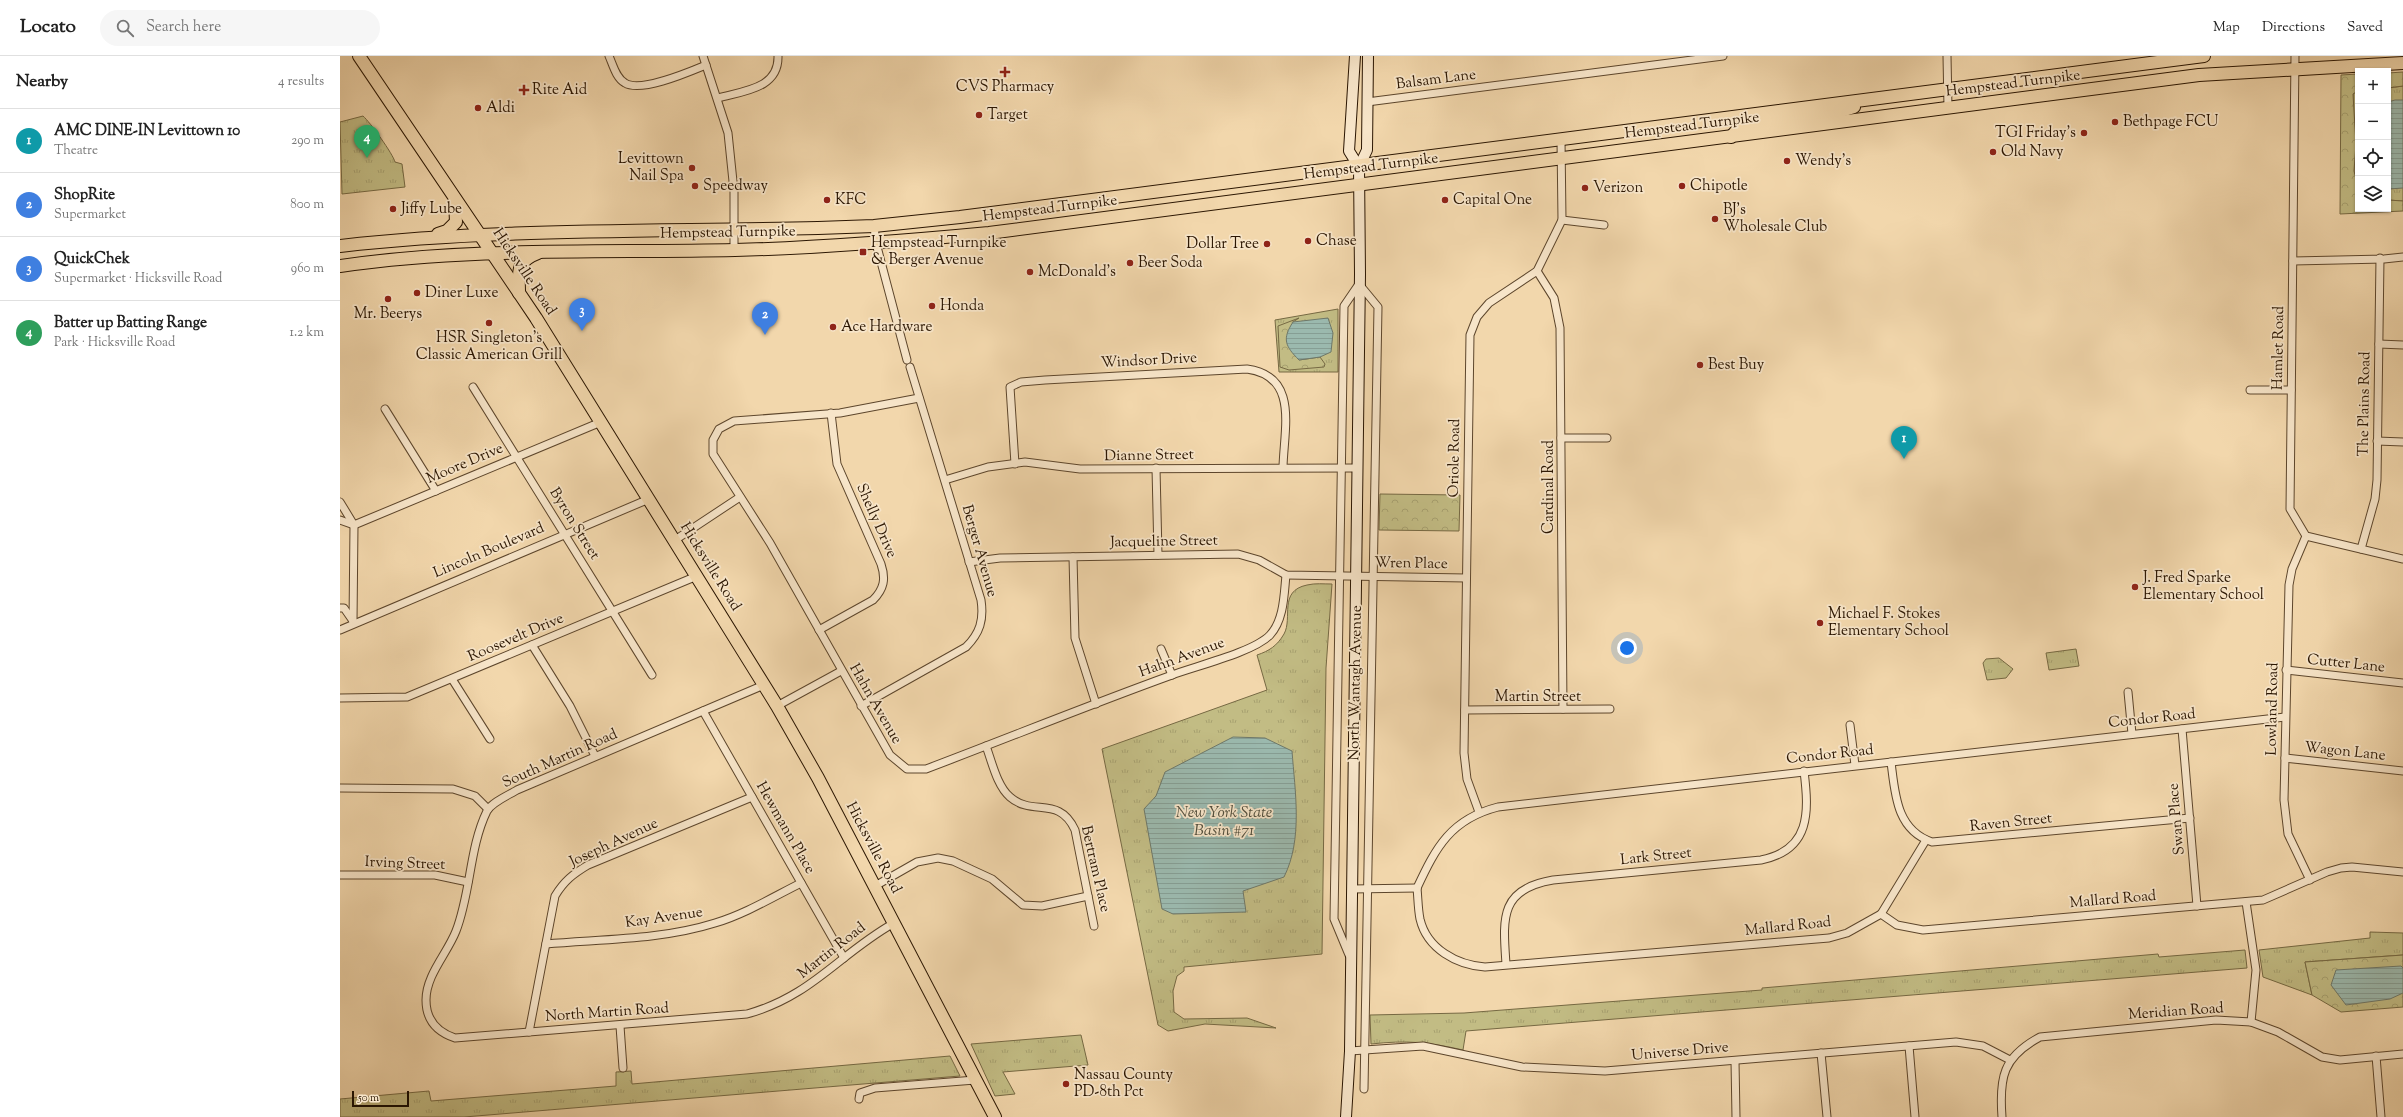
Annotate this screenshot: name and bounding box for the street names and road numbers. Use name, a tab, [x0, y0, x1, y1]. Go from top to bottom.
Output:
street label: Balsam Lane	[1395, 65, 1477, 95]
street label: Hempstead Turnpike	[1944, 65, 2082, 103]
street label: Hempstead Turnpike	[1623, 107, 1761, 145]
street label: Hempstead Turnpike	[1302, 148, 1440, 186]
street label: Hempstead Turnpike	[981, 190, 1119, 228]
street label: Hempstead Turnpike	[660, 221, 796, 245]
street label: Hicksville Road	[487, 224, 561, 320]
street label: Hamlet Road	[2268, 305, 2290, 390]
street label: Windsor Drive	[1100, 348, 1198, 374]
street label: The Plains Road	[2354, 351, 2376, 457]
street label: Oriole Road	[1444, 418, 1466, 498]
street label: Moore Drive	[423, 438, 507, 490]
street label: Cardinal Road	[1539, 440, 1560, 534]
street label: Dianne Street	[1104, 445, 1194, 467]
street label: Shelly Drive	[850, 480, 902, 562]
street label: Byron Street	[543, 484, 605, 564]
street label: Berger Avenue	[956, 502, 1002, 600]
street label: Lincoln Boulevard	[430, 518, 548, 584]
street label: Hicksville Road	[674, 519, 746, 616]
street label: Jacqueline Street	[1109, 531, 1218, 553]
street label: Wren Place	[1374, 553, 1448, 575]
street label: North Wantagh Avenue	[1344, 605, 1368, 761]
street label: Roosevelt Drive	[465, 608, 567, 668]
street label: Hahn Avenue	[1136, 633, 1228, 683]
street label: Cutter Lane	[2306, 649, 2386, 679]
street label: Hahn Avenue	[843, 660, 907, 748]
street label: Lowland Road	[2262, 662, 2284, 756]
street label: Martin Street	[1495, 687, 1581, 708]
street label: Condor Road	[2107, 704, 2197, 734]
street label: South Martin Road	[499, 724, 621, 794]
street label: Wagon Lane	[2303, 737, 2387, 767]
street label: Condor Road	[1785, 740, 1875, 770]
street label: Hewmann Place	[750, 778, 820, 878]
street label: Swan Place	[2163, 782, 2191, 856]
street label: Hicksville Road	[840, 798, 906, 898]
street label: Raven Street	[1969, 808, 2053, 838]
street label: Joseph Avenue	[565, 813, 662, 873]
street label: Bertram Place	[1075, 824, 1115, 914]
street label: Lark Street	[1619, 843, 1693, 871]
street label: Irving Street	[364, 852, 446, 876]
street label: Mallard Road	[2069, 886, 2158, 914]
street label: Kay Avenue	[624, 902, 704, 934]
street label: Mallard Road	[1744, 912, 1833, 942]
street label: Martin Road	[794, 917, 871, 984]
street label: North Martin Road	[544, 998, 670, 1028]
street label: Meridian Road	[2127, 998, 2225, 1026]
street label: Universe Drive	[1631, 1037, 1729, 1067]

